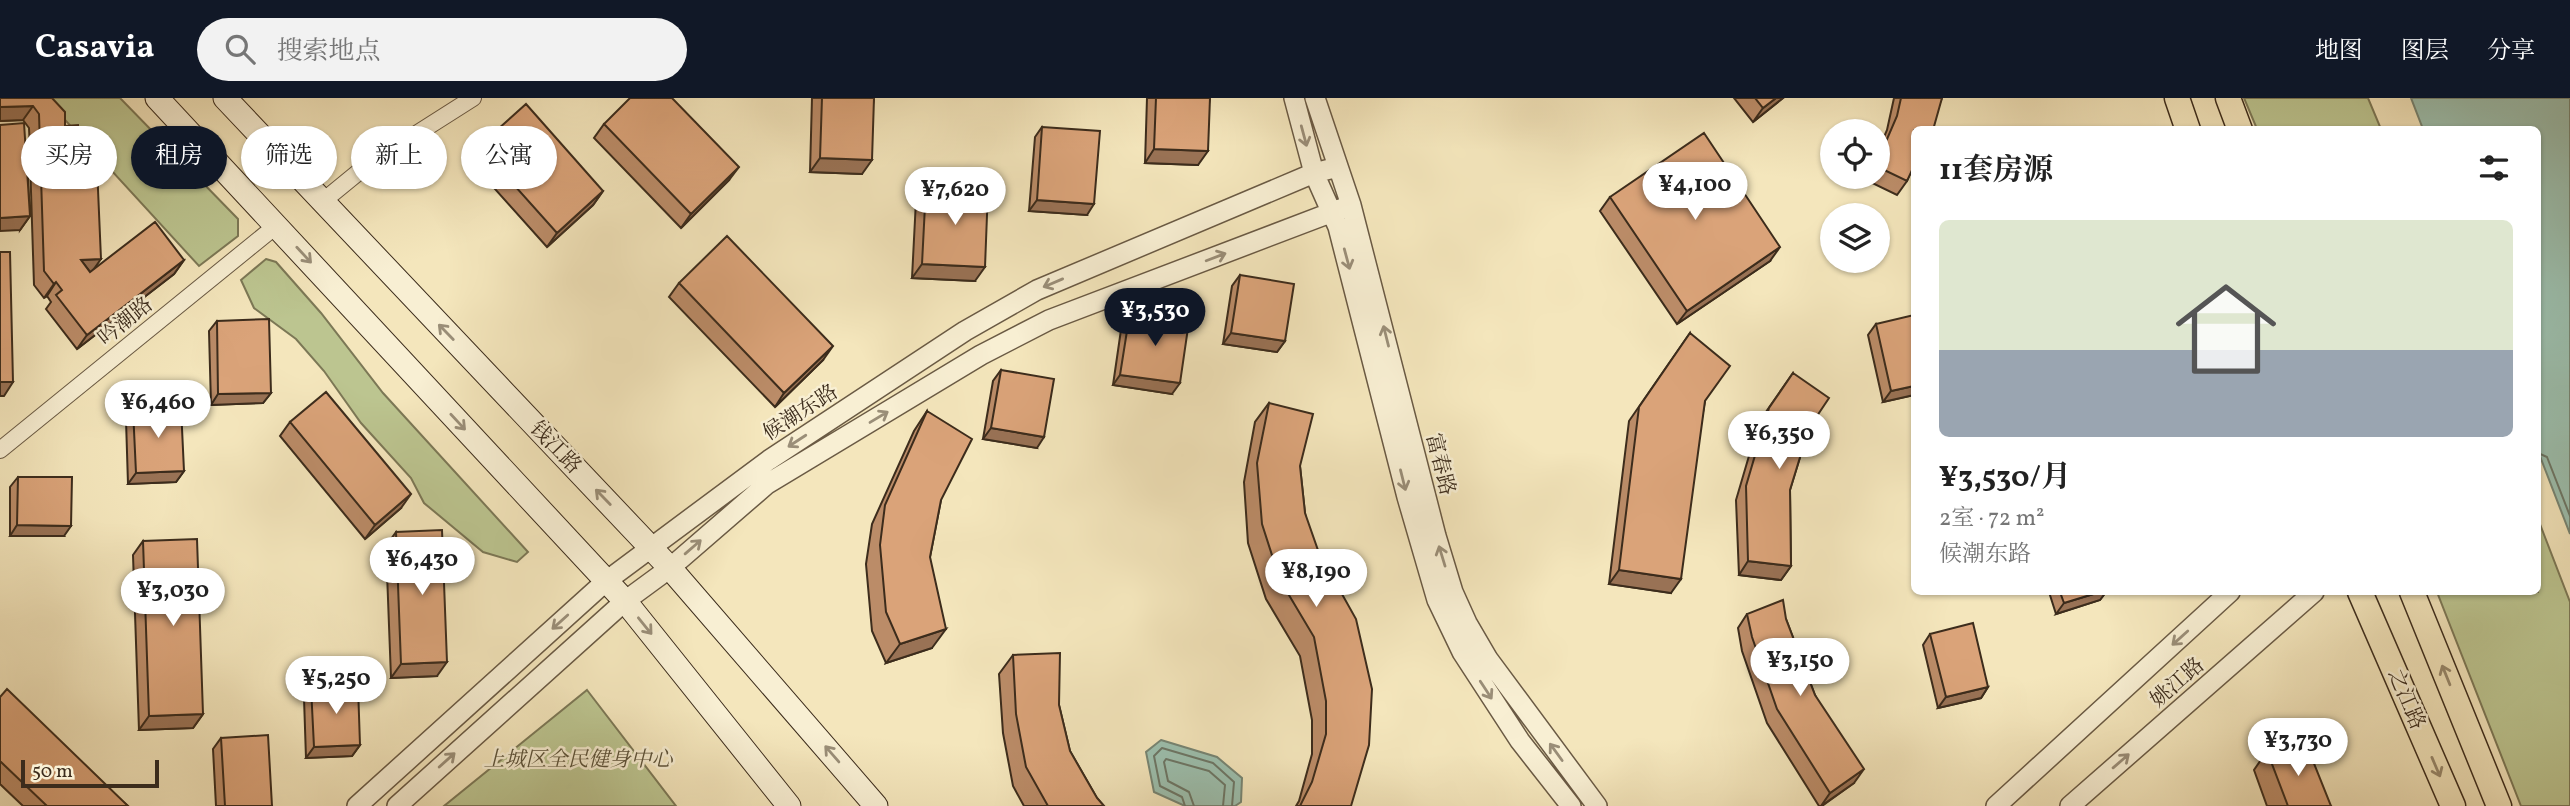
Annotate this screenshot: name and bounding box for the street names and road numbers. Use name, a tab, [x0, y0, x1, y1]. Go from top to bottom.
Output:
street label: 吟潮路	[92, 291, 160, 353]
street label: 候潮东路	[758, 378, 844, 448]
street label: 钱江路	[523, 415, 587, 481]
street label: 富春路	[1418, 430, 1461, 498]
street label: 姚江路	[2145, 652, 2211, 715]
street label: 之江路	[2380, 665, 2431, 734]

